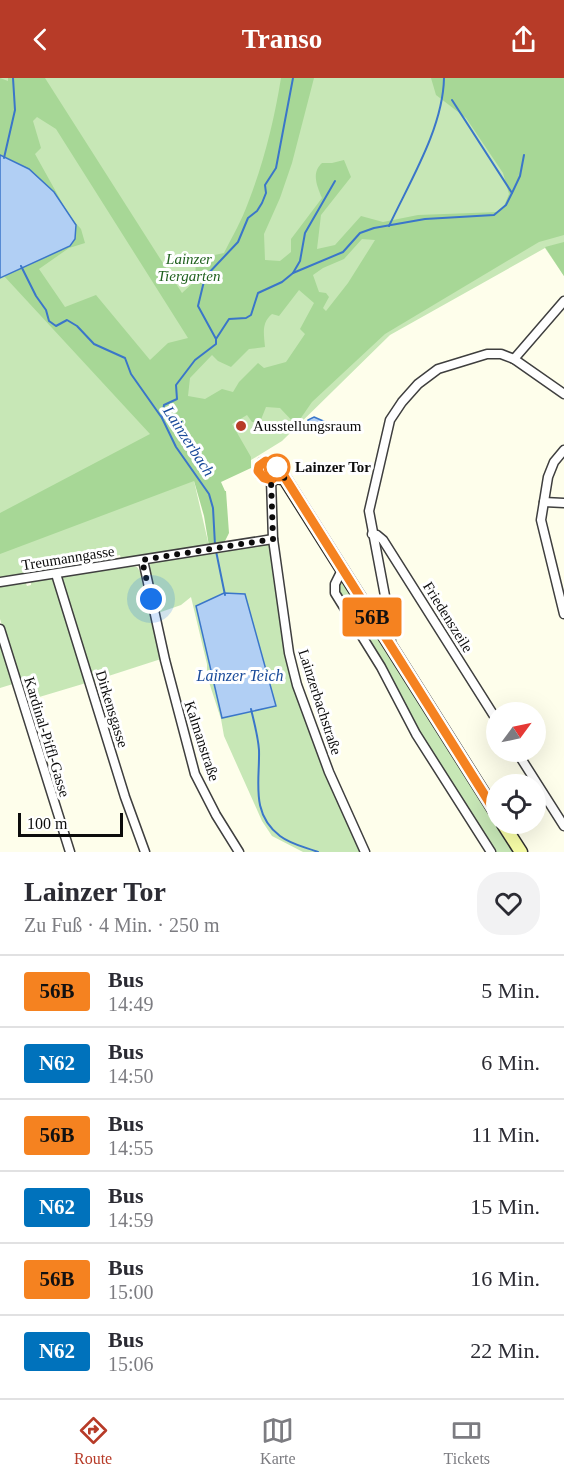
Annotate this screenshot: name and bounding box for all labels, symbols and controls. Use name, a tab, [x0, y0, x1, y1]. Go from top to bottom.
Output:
icon: back	[24, 23, 57, 56]
icon: share	[507, 23, 540, 56]
text: Transo	[242, 24, 322, 54]
park label: Lainzer Tiergarten	[158, 251, 220, 284]
water label: Lainzerbach	[160, 402, 218, 479]
place label: Ausstellungsraum	[253, 418, 362, 434]
marker: Ausstellungsraum	[234, 419, 248, 433]
marker: Lainzer Tor	[264, 454, 290, 480]
place label: Lainzer Tor	[295, 459, 371, 475]
street label: Treumanngasse	[21, 543, 116, 573]
street label: Friedenszeile	[420, 579, 476, 655]
your location	[136, 584, 166, 614]
line badge: 56B	[338, 598, 406, 636]
text: 56B	[354, 605, 390, 629]
street label: Lainzerbachstraße	[295, 647, 345, 757]
water label: Lainzer Teich	[196, 667, 283, 684]
street label: Dirkensgasse	[93, 668, 131, 750]
street label: Kardinal-Piffl-Gasse	[21, 675, 73, 799]
street label: Kalmanstraße	[182, 699, 223, 783]
north arrow	[486, 702, 546, 762]
map controls	[486, 702, 546, 834]
button: locate	[486, 774, 546, 834]
scale bar	[18, 810, 123, 838]
text: 100 m	[27, 815, 67, 832]
button: heart	[477, 872, 540, 935]
text: Lainzer Tor	[24, 876, 166, 907]
text: Zu Fuß · 4 Min. · 250 m	[24, 914, 220, 936]
text: Bus	[108, 967, 143, 992]
text: 5 Min.	[481, 978, 540, 1003]
text: 56B	[39, 979, 75, 1003]
text: 14:49	[108, 993, 154, 1015]
text: Bus	[108, 1039, 143, 1064]
text: 6 Min.	[481, 1050, 540, 1075]
text: N62	[39, 1051, 75, 1075]
text: 14:50	[108, 1065, 154, 1087]
text: Bus	[108, 1111, 143, 1136]
text: 11 Min.	[471, 1122, 540, 1147]
text: 56B	[39, 1123, 75, 1147]
text: 14:55	[108, 1137, 154, 1159]
text: Bus	[108, 1183, 143, 1208]
text: 15 Min.	[470, 1194, 540, 1219]
text: N62	[39, 1195, 75, 1219]
text: 14:59	[108, 1209, 154, 1231]
text: Bus	[108, 1255, 143, 1280]
text: 16 Min.	[470, 1266, 540, 1291]
text: 56B	[39, 1267, 75, 1291]
text: 15:00	[108, 1281, 154, 1303]
text: Bus	[108, 1327, 143, 1352]
text: 22 Min.	[470, 1338, 540, 1363]
text: N62	[39, 1339, 75, 1363]
text: 15:06	[108, 1353, 154, 1375]
tab: Route	[74, 1414, 112, 1468]
tab: Karte	[260, 1414, 296, 1468]
tab: Tickets	[444, 1414, 490, 1468]

